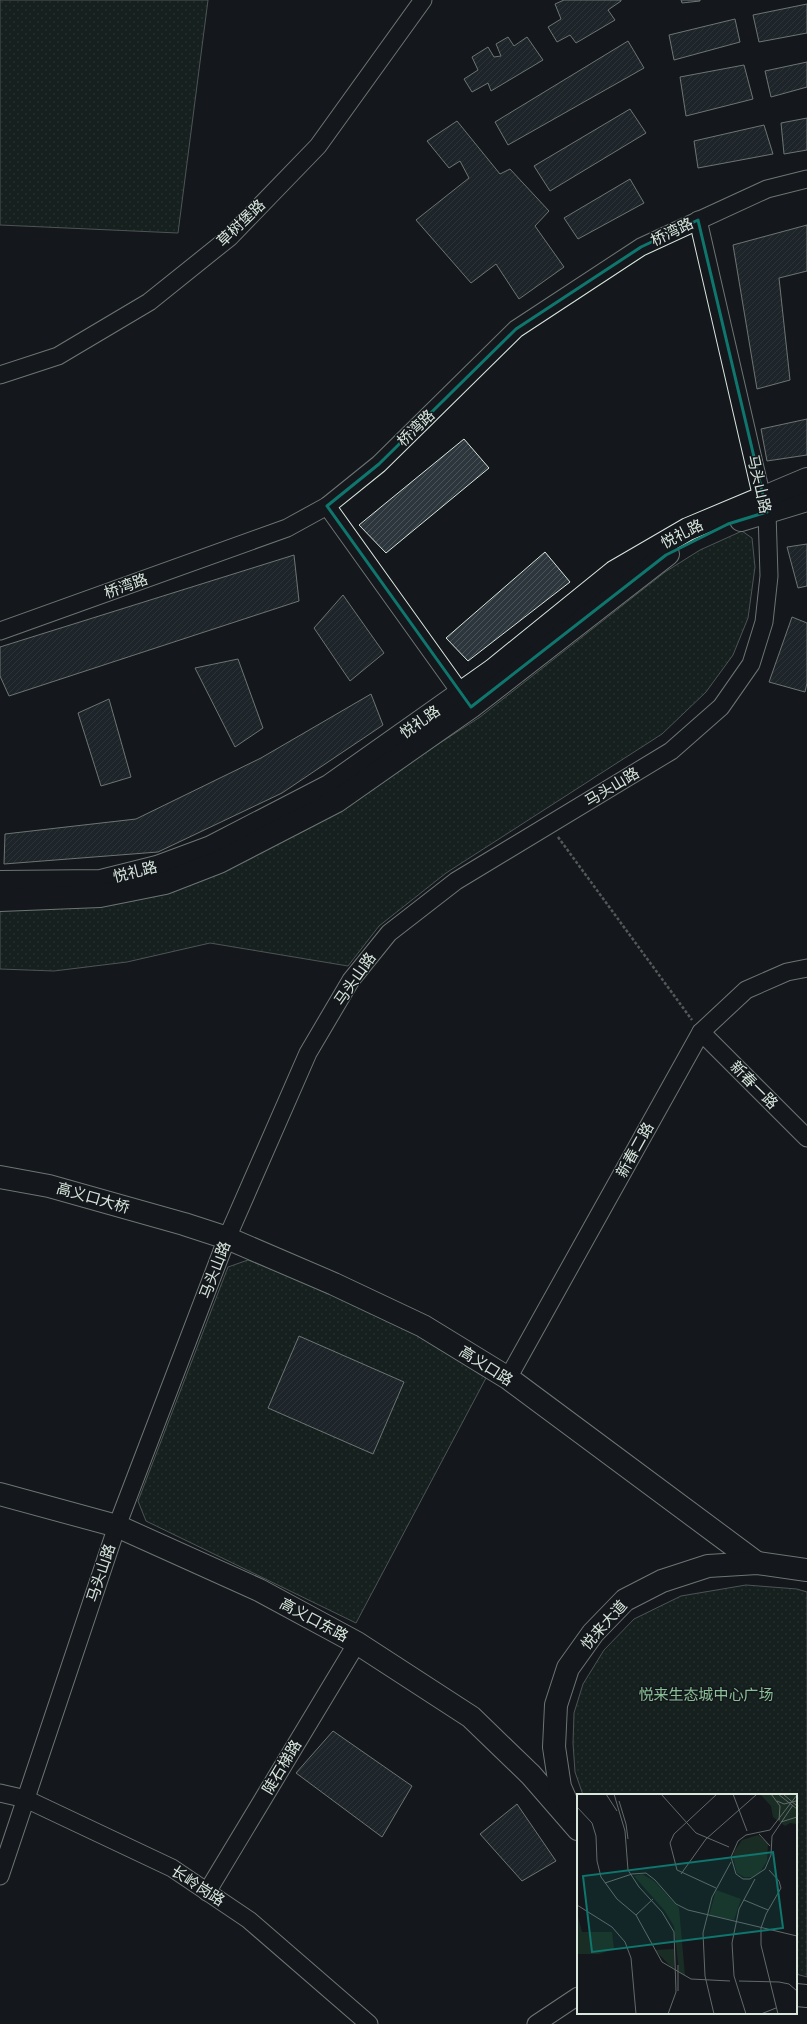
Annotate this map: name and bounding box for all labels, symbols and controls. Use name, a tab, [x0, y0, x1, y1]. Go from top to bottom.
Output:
street label: 草树堡路	[213, 196, 269, 250]
street label: 桥湾路	[648, 214, 696, 250]
street label: 桥湾路	[394, 406, 438, 450]
street label: 马头山路	[743, 453, 775, 515]
street label: 悦礼路	[658, 516, 706, 552]
street label: 桥湾路	[102, 570, 150, 602]
street label: 悦礼路	[396, 702, 444, 742]
street label: 马头山路	[582, 764, 642, 810]
street label: 悦礼路	[111, 858, 159, 886]
street label: 马头山路	[330, 949, 380, 1009]
street label: 新春一路	[726, 1057, 782, 1113]
street label: 新春二路	[613, 1119, 657, 1181]
street label: 高义口大桥	[54, 1179, 132, 1217]
street label: 马头山路	[196, 1239, 234, 1301]
street label: 高义口路	[456, 1342, 516, 1390]
street label: 马头山路	[83, 1542, 119, 1604]
street label: 高义口东路	[277, 1594, 351, 1646]
street label: 悦来大道	[577, 1597, 631, 1653]
park label: 悦来生态城中心广场	[638, 1686, 774, 1704]
street label: 陡石梯路	[259, 1737, 305, 1797]
inset map	[577, 1794, 797, 2014]
street label: 长岭岗路	[168, 1862, 228, 1910]

